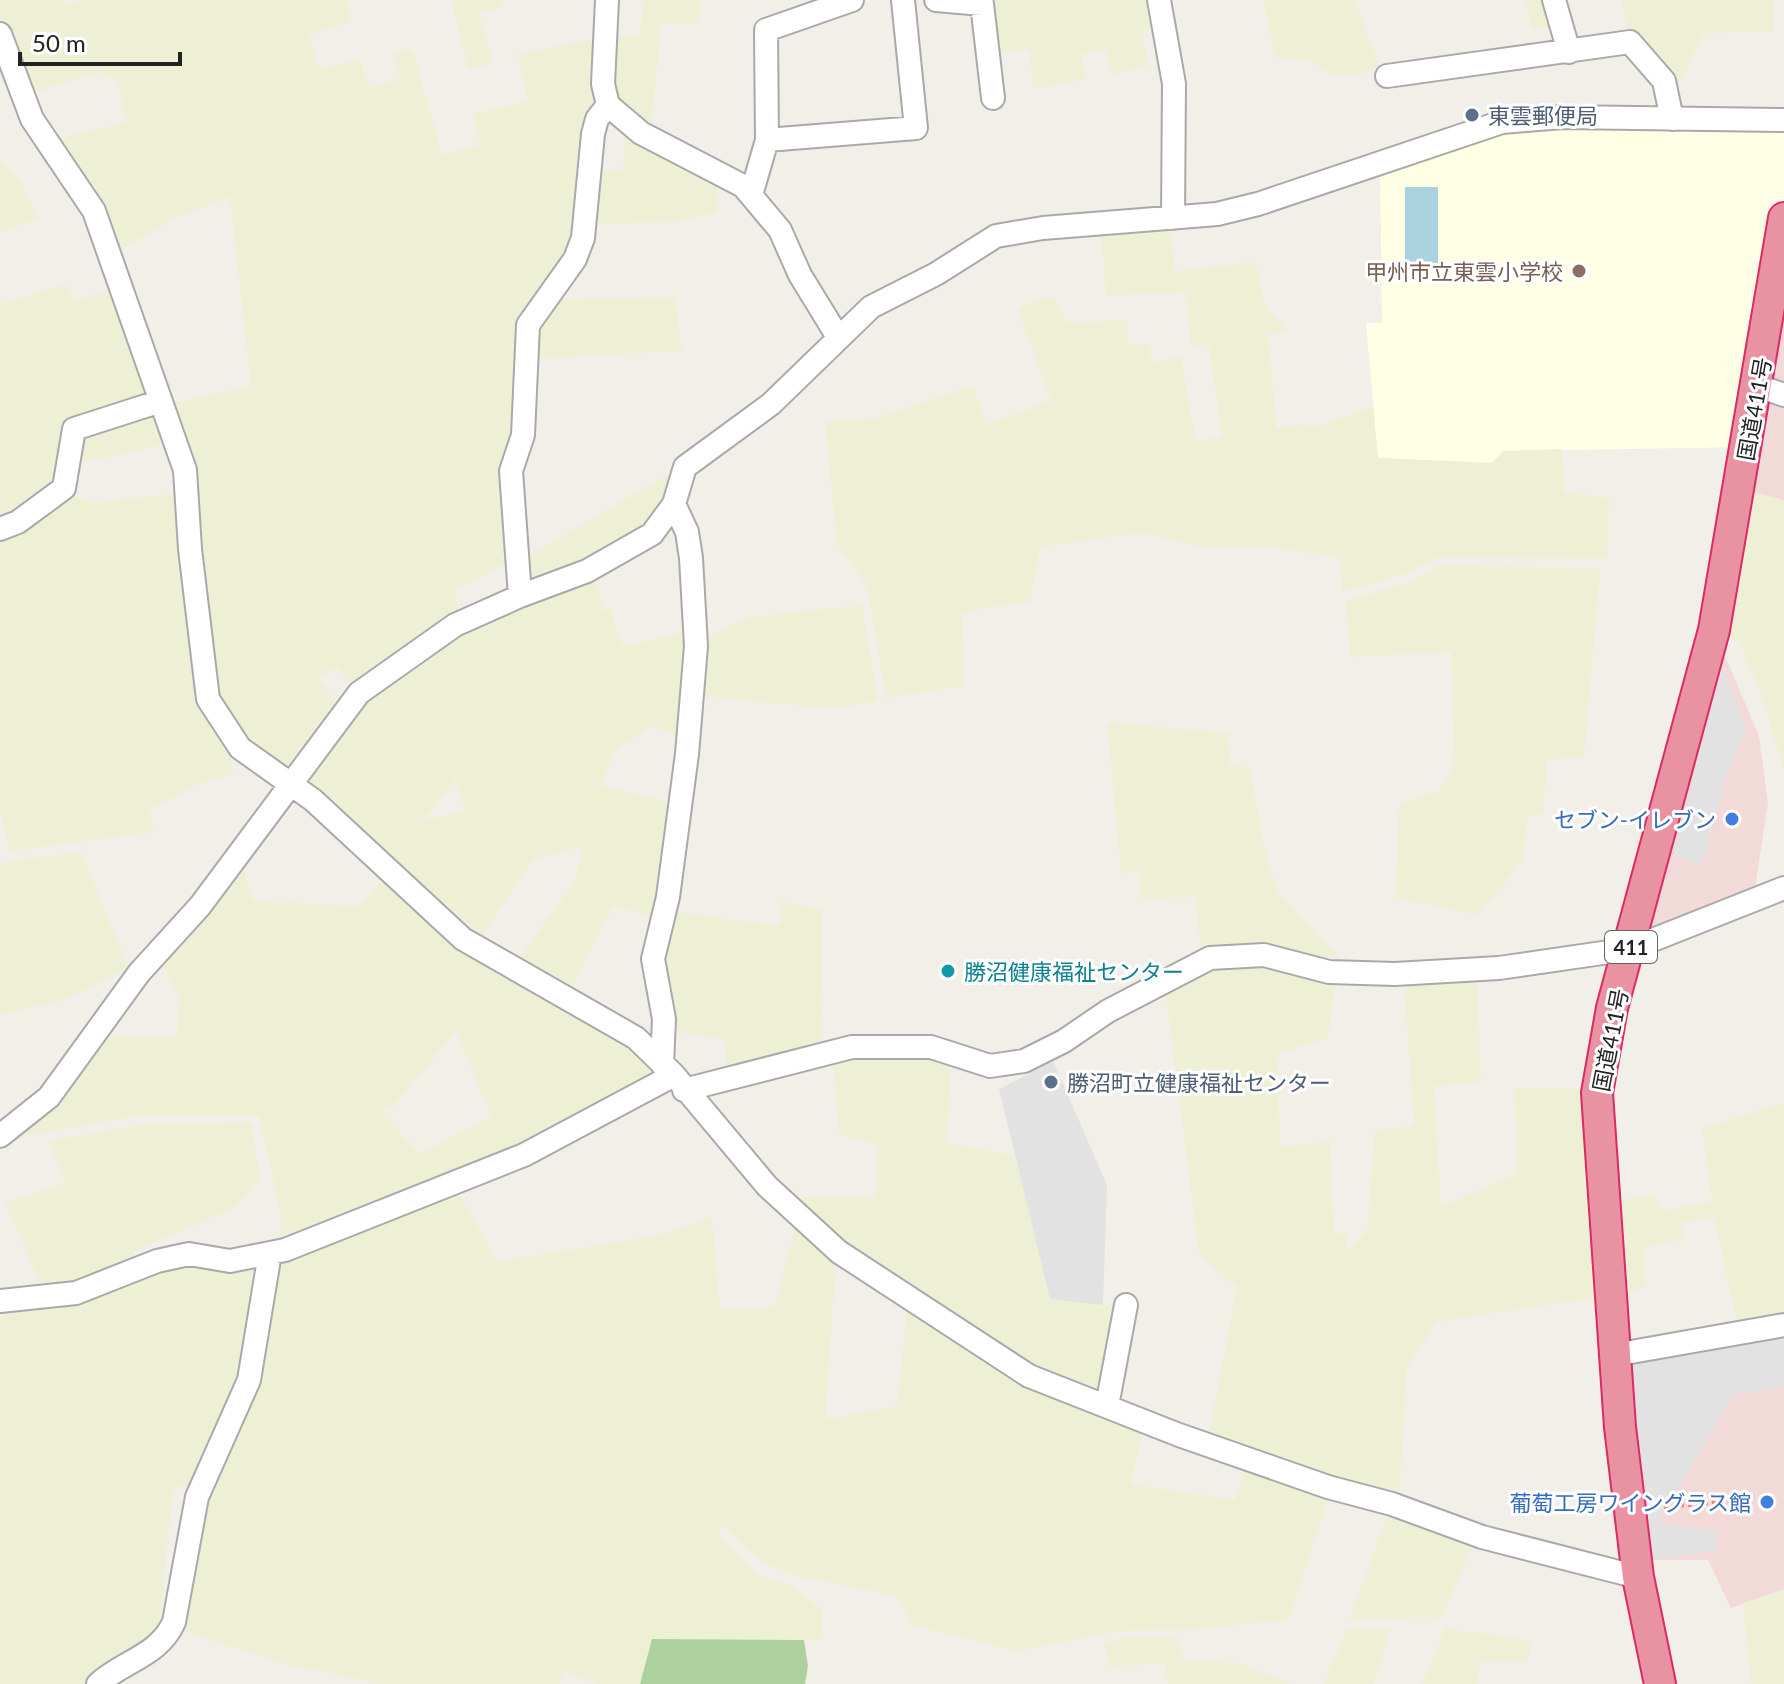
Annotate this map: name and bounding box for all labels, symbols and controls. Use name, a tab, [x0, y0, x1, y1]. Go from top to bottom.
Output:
scale bar	[20, 16, 180, 66]
text: 50 m	[32, 28, 86, 57]
place label: 東雲郵便局	[1488, 102, 1598, 129]
marker: 東雲郵便局	[1463, 106, 1481, 124]
place label: 甲州市立東雲小学校	[1365, 258, 1563, 285]
marker: 甲州市立東雲小学校	[1570, 262, 1588, 280]
street label: 国道411号	[1732, 355, 1776, 463]
place label: セブン-イレブン	[1554, 806, 1716, 833]
marker: セブン-イレブン	[1723, 810, 1741, 828]
road number: 411	[1605, 931, 1657, 963]
place label: 勝沼健康福祉センター	[964, 958, 1184, 985]
marker: 勝沼健康福祉センター	[939, 962, 957, 980]
street label: 国道411号	[1587, 986, 1633, 1094]
place label: 勝沼町立健康福祉センター	[1067, 1069, 1331, 1096]
marker: 勝沼町立健康福祉センター	[1042, 1073, 1060, 1091]
place label: 葡萄工房ワイングラス館	[1509, 1489, 1751, 1516]
marker: 葡萄工房ワイングラス館	[1758, 1493, 1776, 1511]

